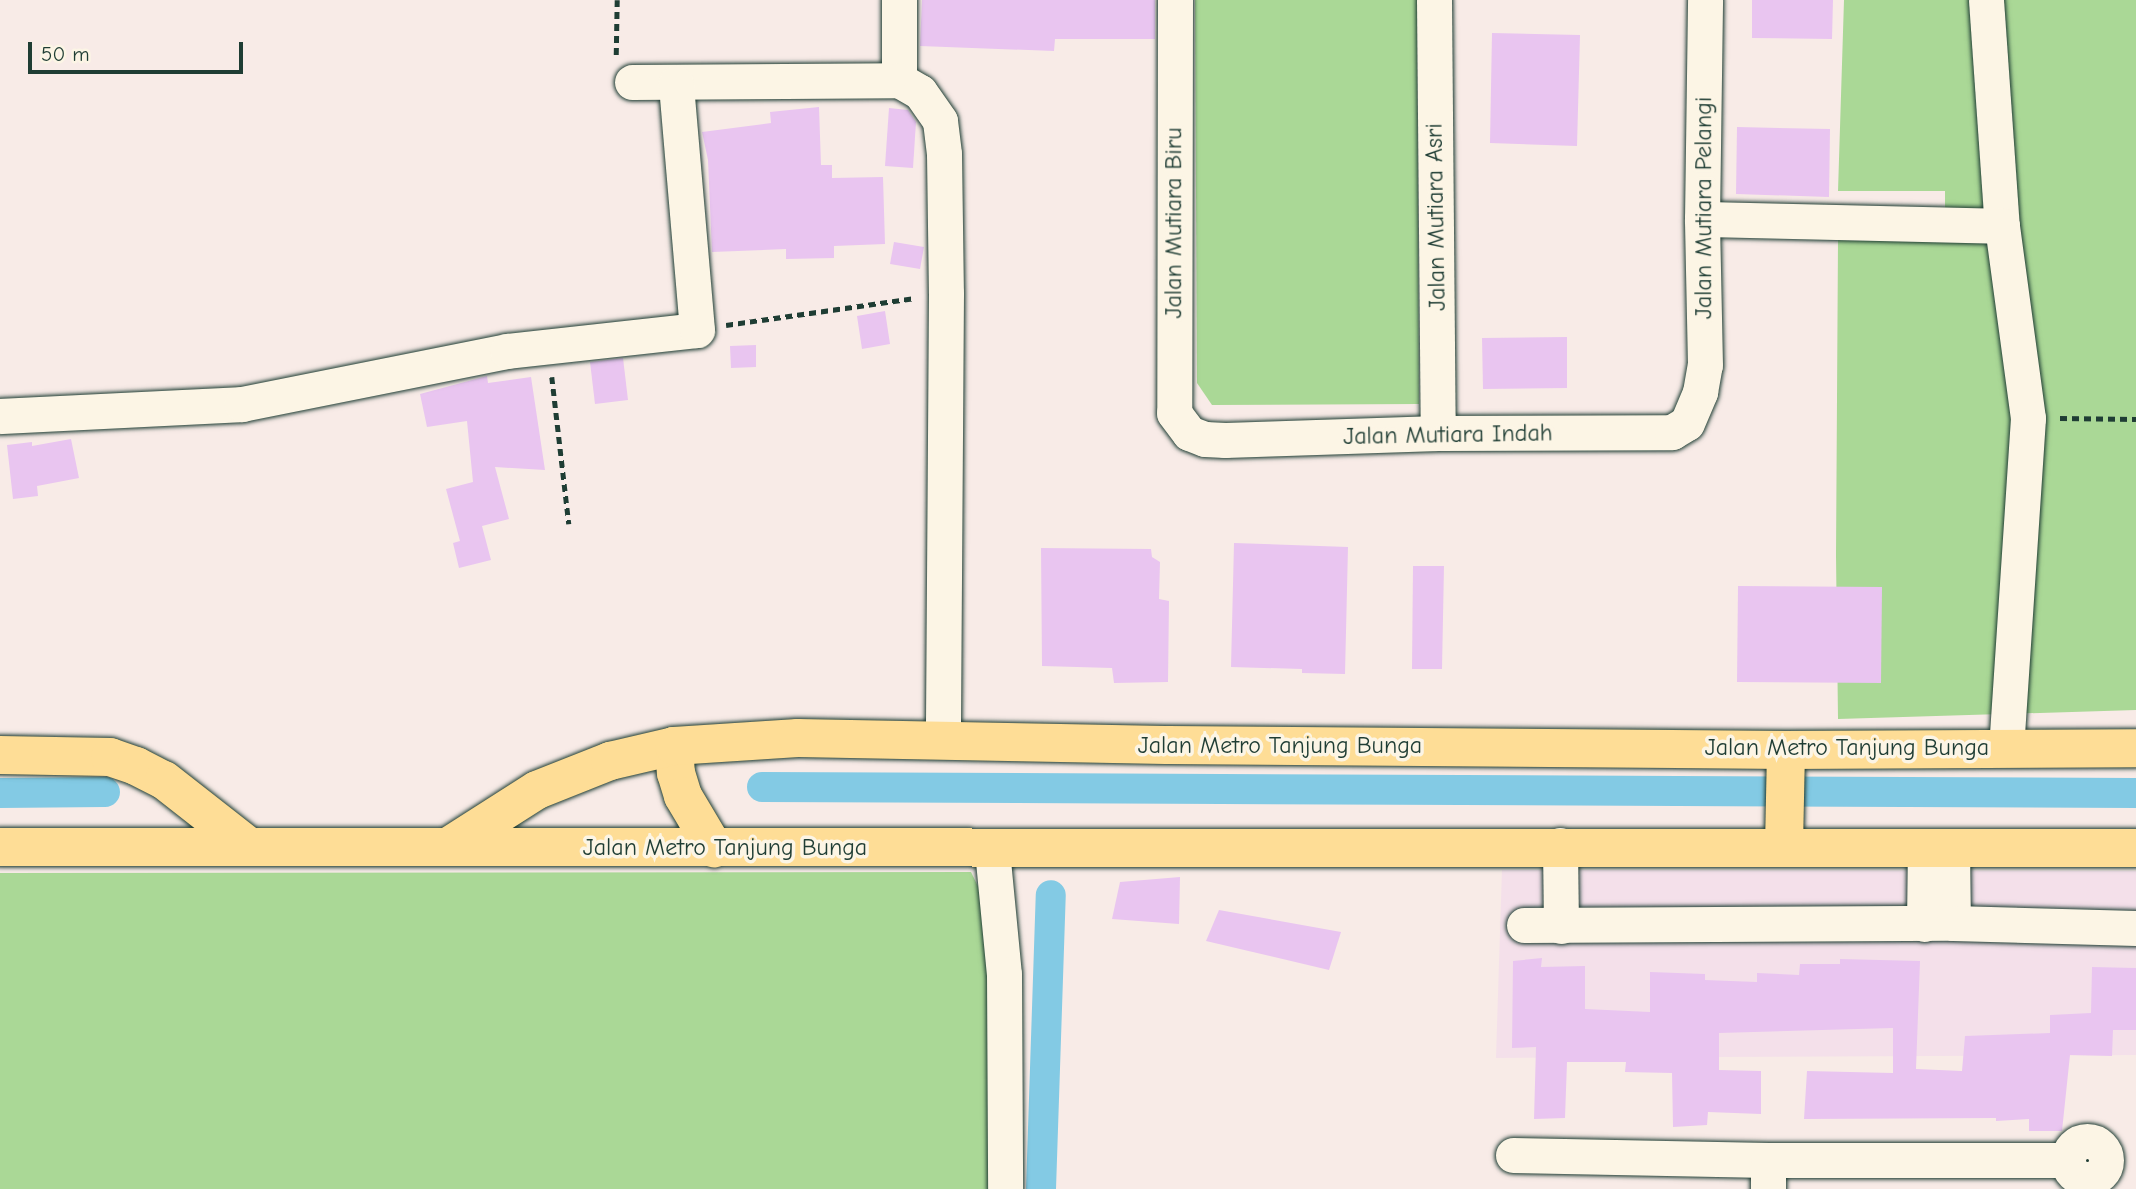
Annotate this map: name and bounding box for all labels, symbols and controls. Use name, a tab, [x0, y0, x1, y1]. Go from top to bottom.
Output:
scale bar	[32, 28, 247, 72]
text: 50 m	[41, 42, 90, 66]
street label: Jalan Mutiara Pelangi	[1690, 97, 1718, 319]
street label: Jalan Mutiara Asri	[1420, 123, 1452, 311]
street label: Jalan Mutiara Biru	[1160, 128, 1188, 318]
street label: Jalan Mutiara Indah	[1343, 419, 1553, 451]
street label: Jalan Metro Tanjung Bunga	[1138, 732, 1422, 760]
street label: Jalan Metro Tanjung Bunga	[1705, 734, 1989, 762]
street label: Jalan Metro Tanjung Bunga	[583, 834, 867, 862]

